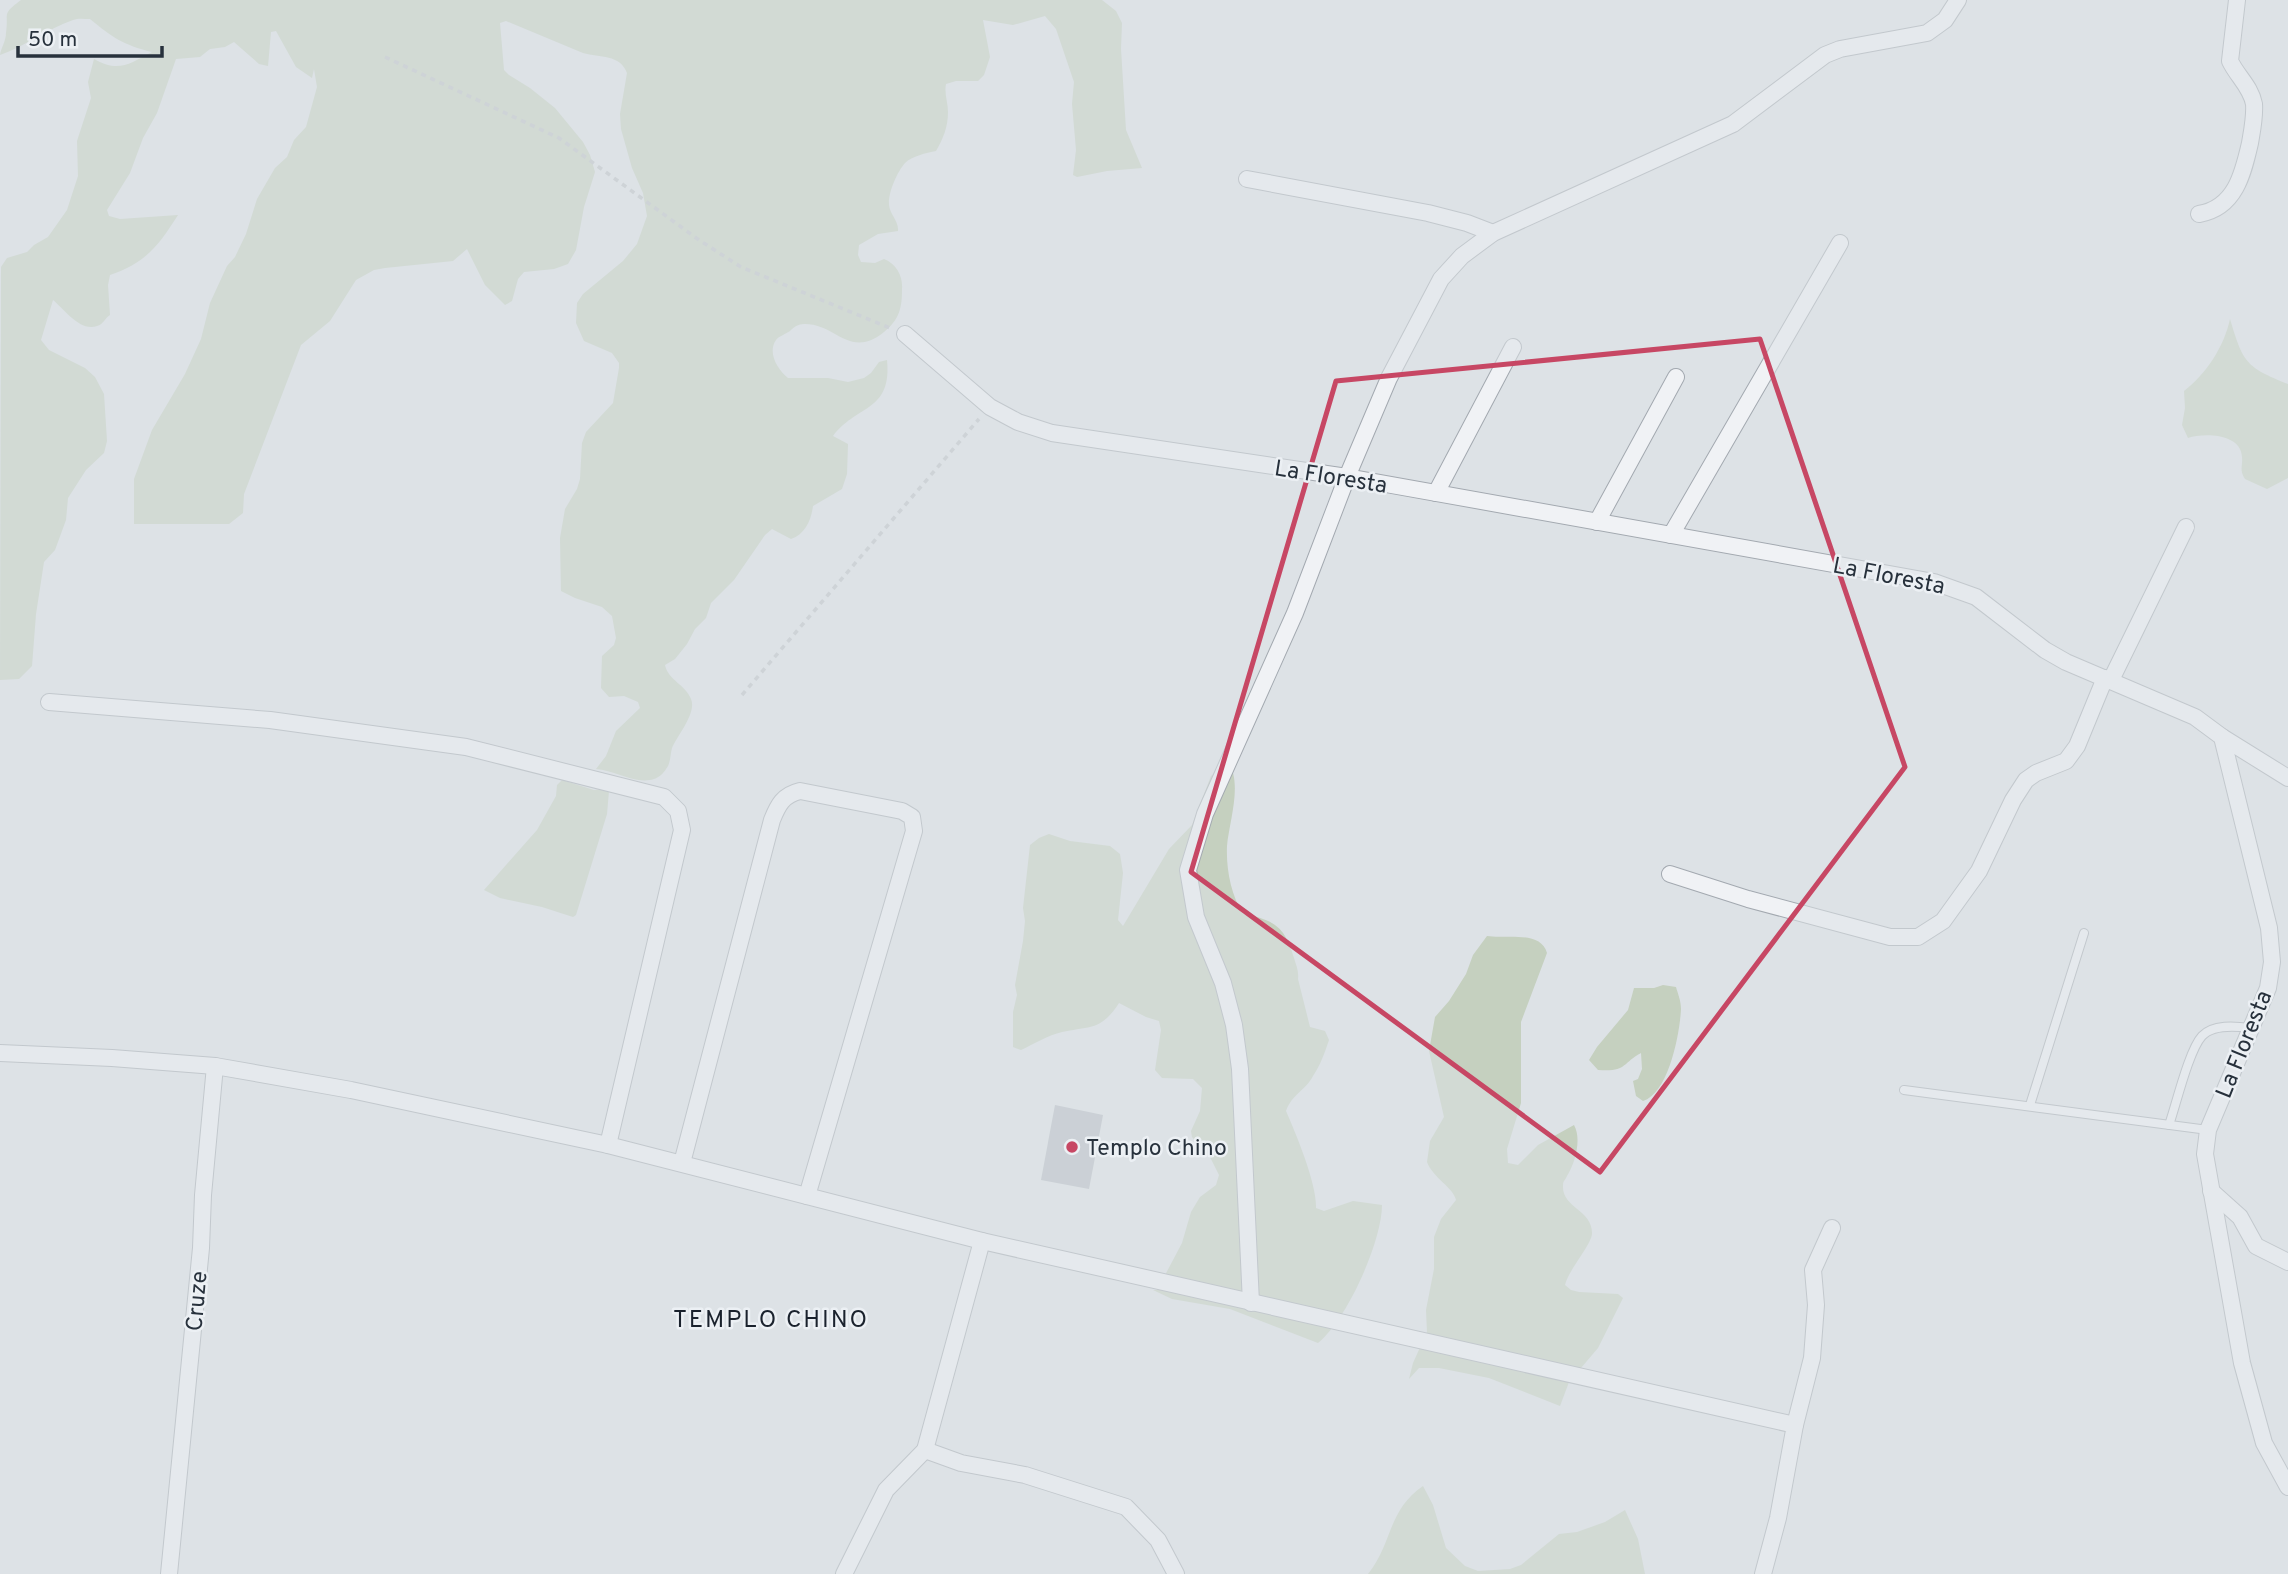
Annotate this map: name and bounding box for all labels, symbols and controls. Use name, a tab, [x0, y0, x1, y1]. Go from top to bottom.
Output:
scale bar	[18, 14, 161, 58]
text: 50 m	[28, 27, 77, 54]
street label: La Floresta	[1272, 455, 1389, 502]
street label: La Floresta	[1830, 552, 1947, 603]
street label: La Floresta	[2211, 987, 2280, 1103]
place label: Templo Chino	[1086, 1135, 1227, 1164]
marker: Templo Chino	[1064, 1139, 1080, 1155]
street label: Cruze	[181, 1270, 216, 1333]
district label: TEMPLO CHINO	[673, 1306, 869, 1336]

